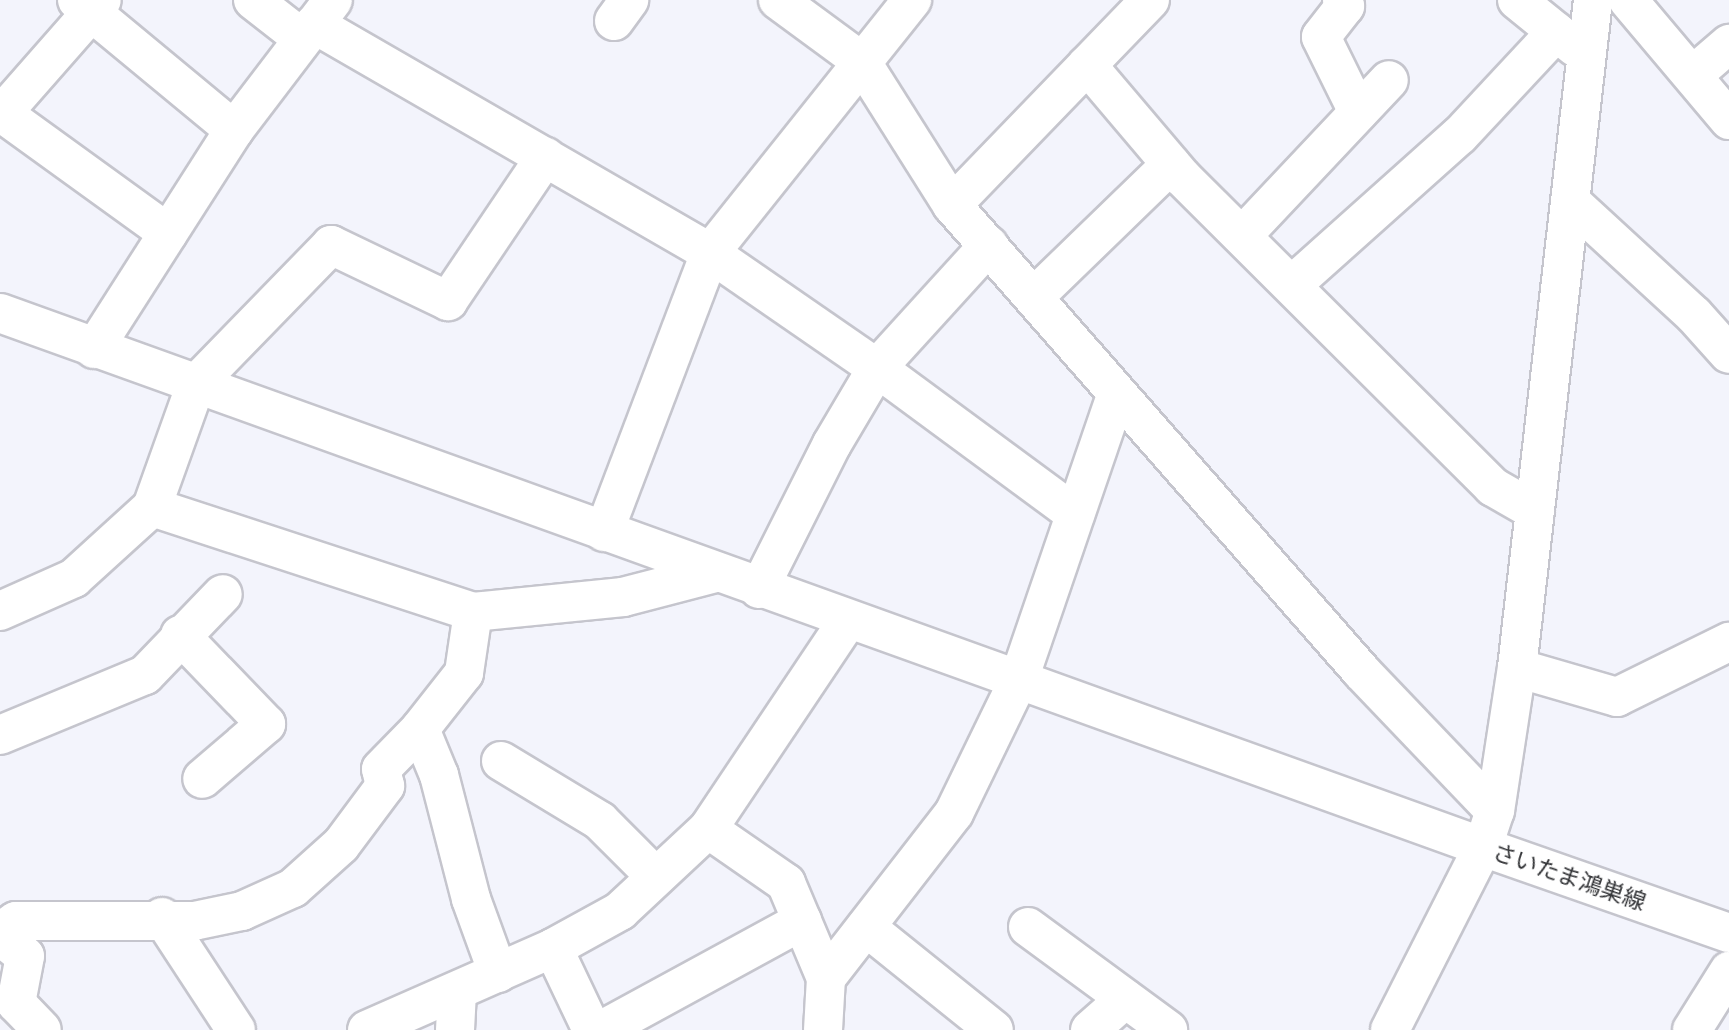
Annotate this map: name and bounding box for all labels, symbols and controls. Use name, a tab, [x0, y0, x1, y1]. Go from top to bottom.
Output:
street label: さいたま鴻巣線	[1488, 839, 1650, 917]

